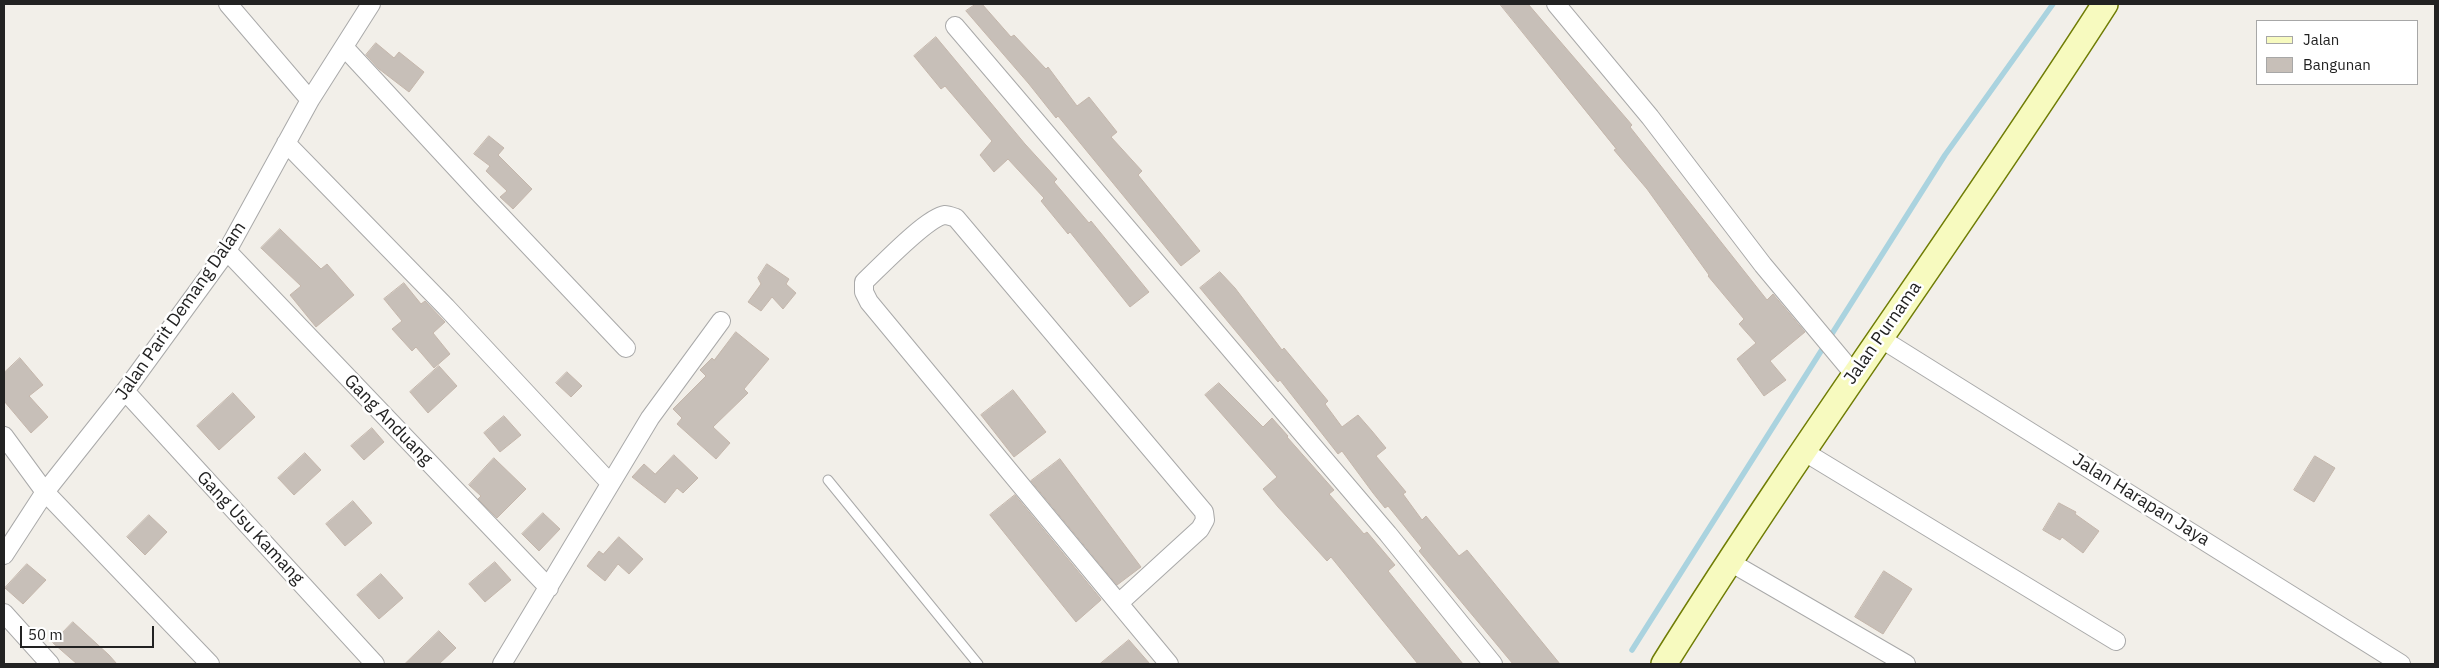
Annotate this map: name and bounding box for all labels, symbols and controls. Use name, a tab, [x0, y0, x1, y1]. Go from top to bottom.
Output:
legend	[2256, 20, 2419, 85]
text: Jalan	[2303, 30, 2339, 49]
text: Bangunan	[2303, 55, 2371, 74]
street label: Jalan Parit Demang Dalam	[111, 218, 251, 404]
street label: Jalan Purnama	[1840, 277, 1926, 389]
street label: Gang Anduang	[339, 370, 437, 470]
street label: Jalan Harapan Jaya	[2068, 449, 2214, 551]
street label: Gang Usu Kamang	[192, 467, 308, 589]
scale bar	[22, 616, 156, 648]
text: 50 m	[28, 625, 63, 644]

